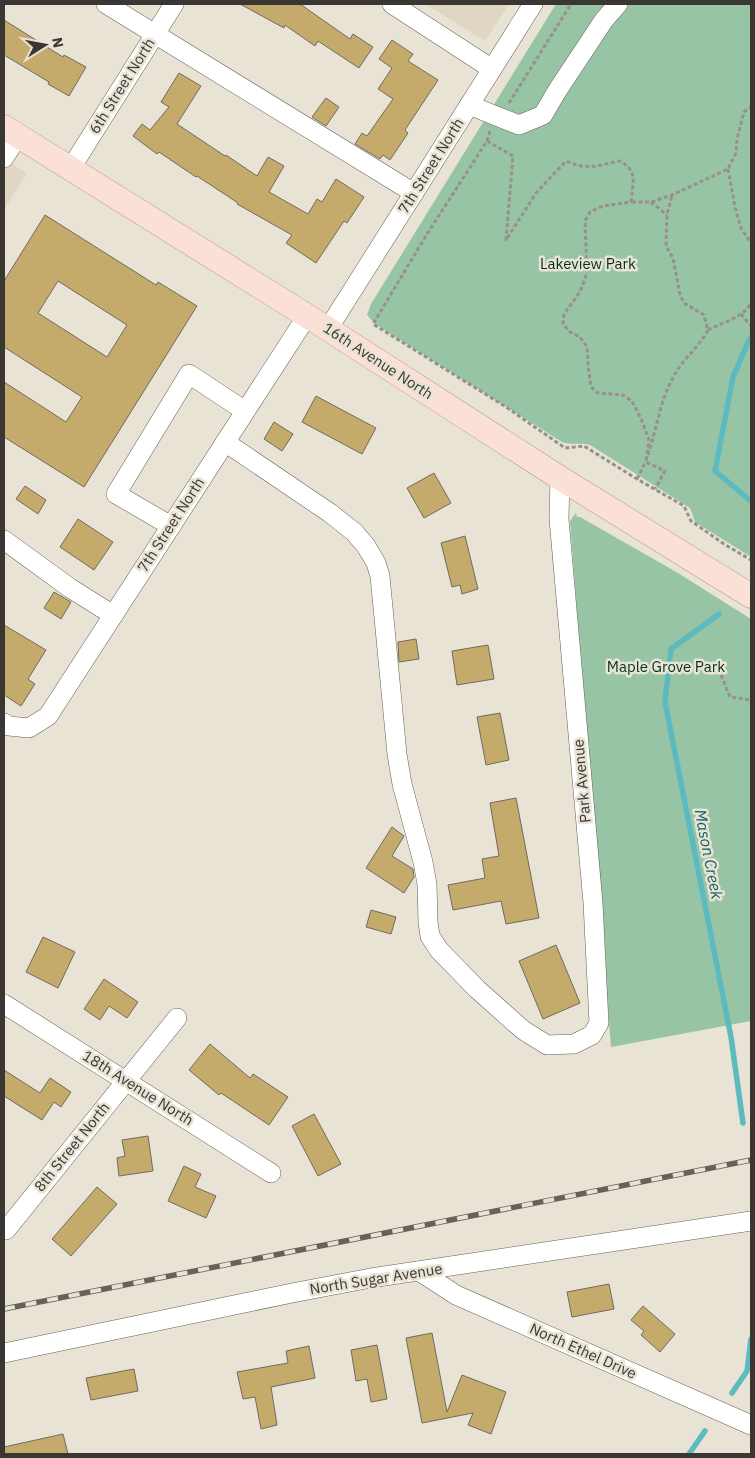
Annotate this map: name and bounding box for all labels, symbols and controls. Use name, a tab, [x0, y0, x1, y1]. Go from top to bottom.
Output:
north arrow	[20, 20, 70, 70]
street label: 6th Street North	[85, 34, 159, 137]
text: N	[48, 36, 68, 49]
street label: 7th Street North	[394, 114, 468, 217]
park label: Lakeview Park	[540, 254, 636, 273]
street label: 16th Avenue North	[320, 318, 437, 403]
street label: 7th Street North	[133, 474, 208, 576]
park label: Maple Grove Park	[607, 657, 725, 676]
street label: Park Avenue	[568, 738, 595, 824]
water label: Mason Creek	[690, 807, 728, 901]
street label: 18th Avenue North	[79, 1046, 197, 1129]
street label: 8th Street North	[30, 1098, 113, 1195]
street label: North Sugar Avenue	[308, 1259, 444, 1298]
street label: North Ethel Drive	[527, 1318, 640, 1383]

